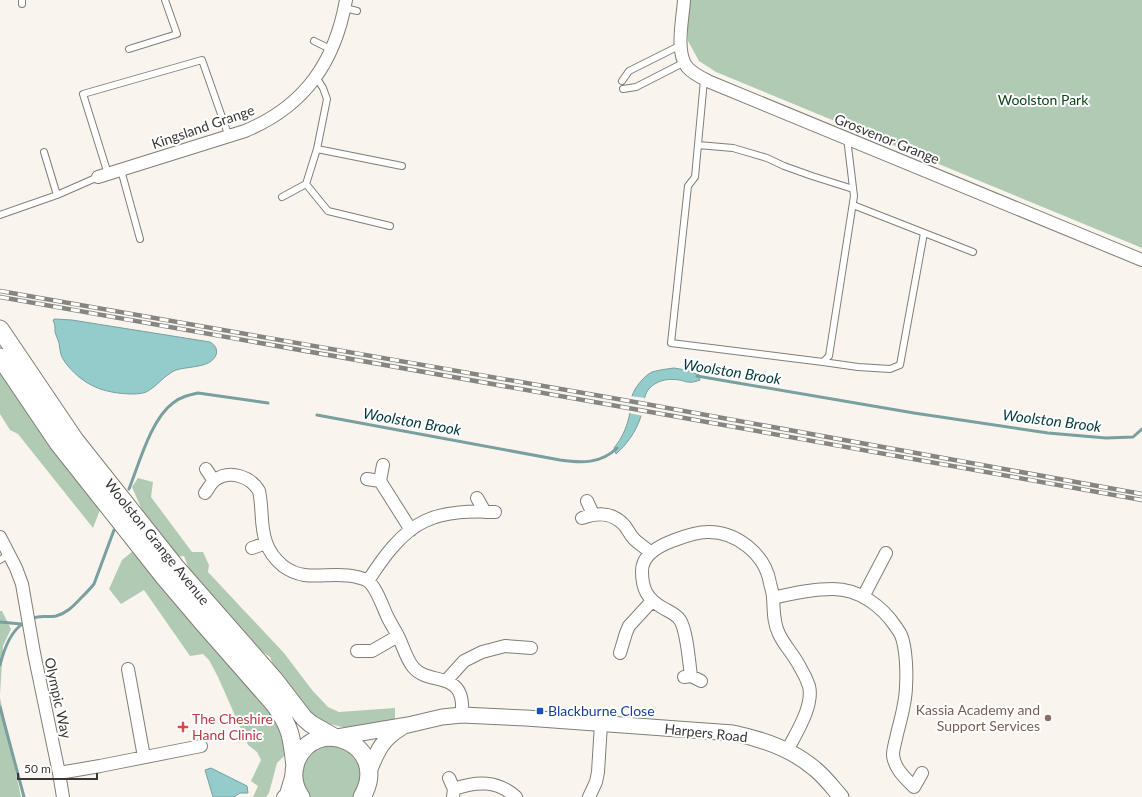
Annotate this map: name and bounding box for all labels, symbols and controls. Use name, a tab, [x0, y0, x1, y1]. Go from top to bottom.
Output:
park label: Woolston Park	[998, 91, 1089, 108]
street label: Kingsland Grange	[149, 101, 257, 152]
street label: Grosvenor Grange	[832, 110, 942, 167]
water label: Woolston Brook	[682, 354, 783, 388]
water label: Woolston Brook	[362, 404, 464, 439]
water label: Woolston Brook	[1002, 405, 1103, 435]
street label: Woolston Grange Avenue	[101, 475, 213, 608]
street label: Olympic Way	[42, 656, 76, 741]
place label: Kassia Academy and Support Services	[916, 701, 1040, 734]
place label: Blackburne Close	[548, 702, 655, 719]
marker: Blackburne Close	[535, 706, 545, 716]
place label: The Cheshire Hand Clinic	[192, 710, 273, 743]
marker: Kassia Academy and Support Services	[1043, 713, 1053, 723]
street label: Harpers Road	[664, 720, 748, 745]
marker: The Cheshire Hand Clinic	[177, 721, 189, 733]
scale bar	[18, 755, 97, 781]
text: 50 m	[24, 761, 51, 776]

